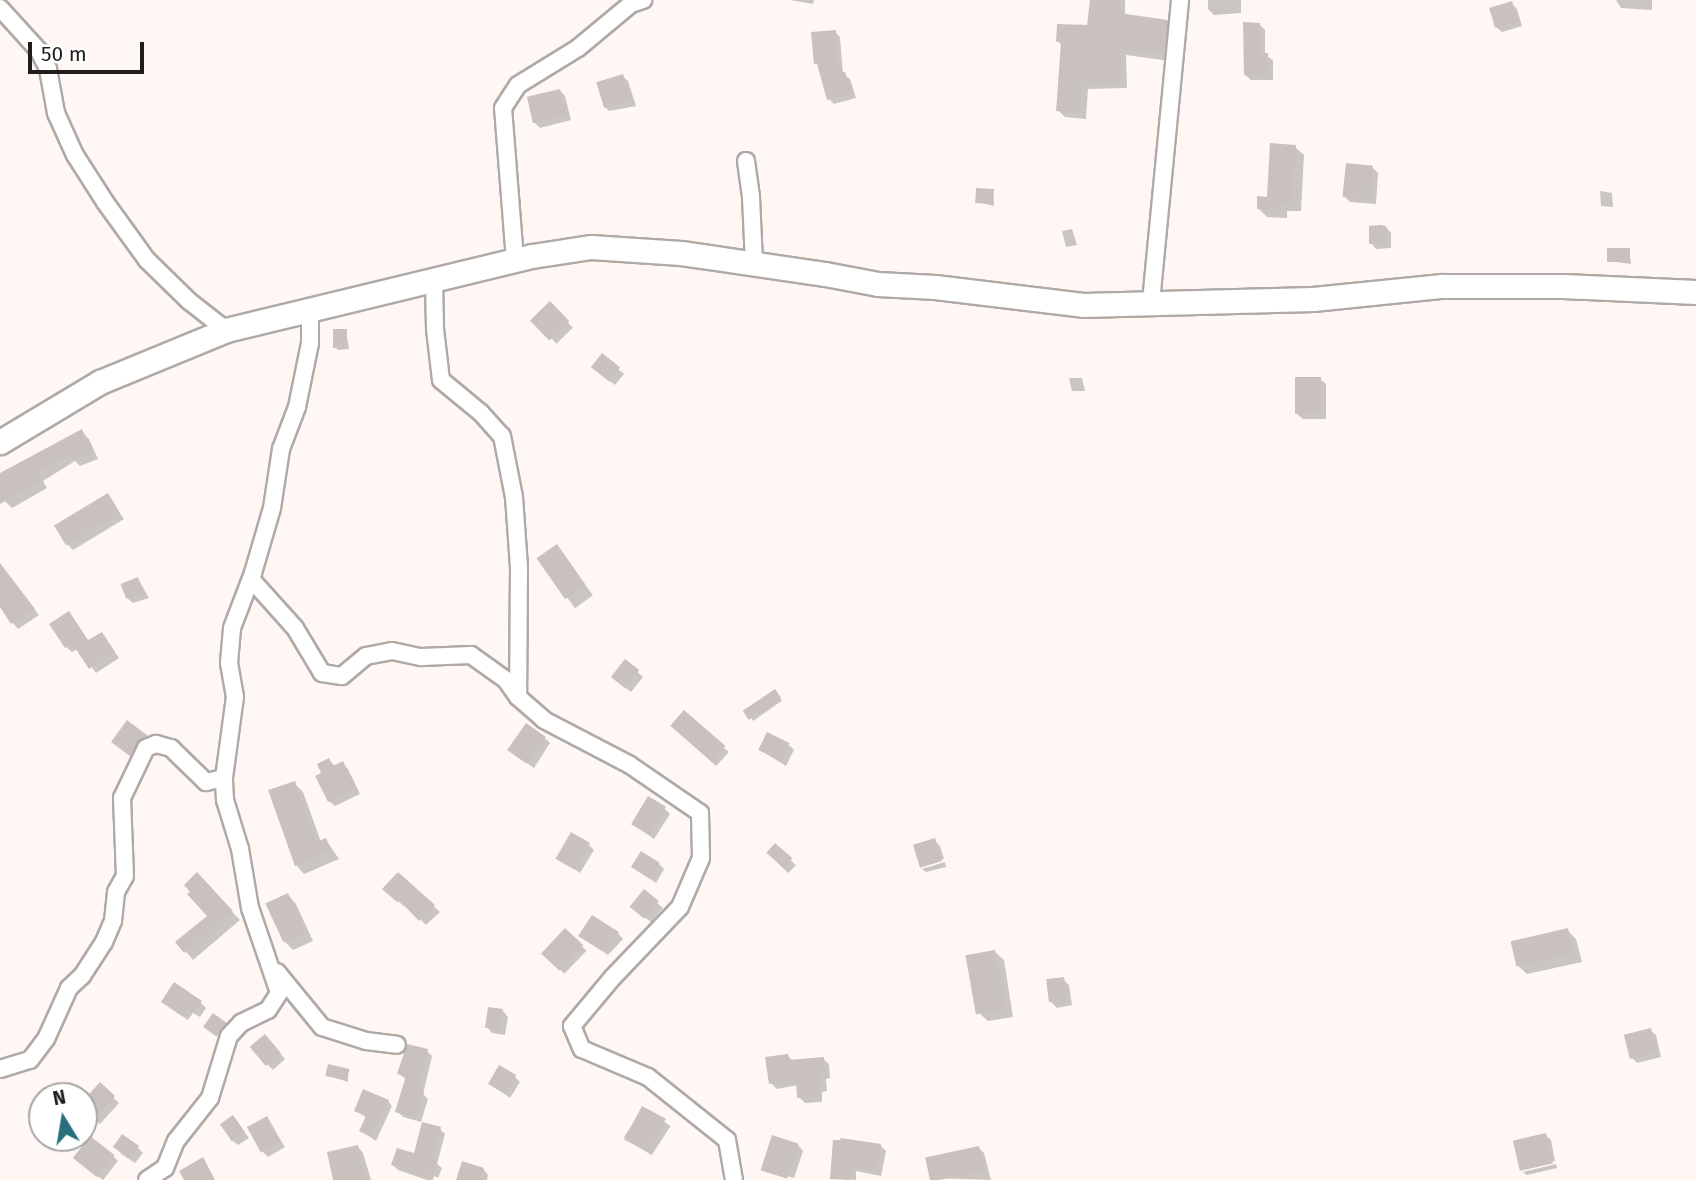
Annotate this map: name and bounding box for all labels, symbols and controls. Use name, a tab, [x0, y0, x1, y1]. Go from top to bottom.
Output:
scale bar	[32, 28, 147, 72]
text: 50 m	[41, 41, 87, 67]
north arrow	[28, 1082, 98, 1152]
text: N	[51, 1085, 68, 1110]

